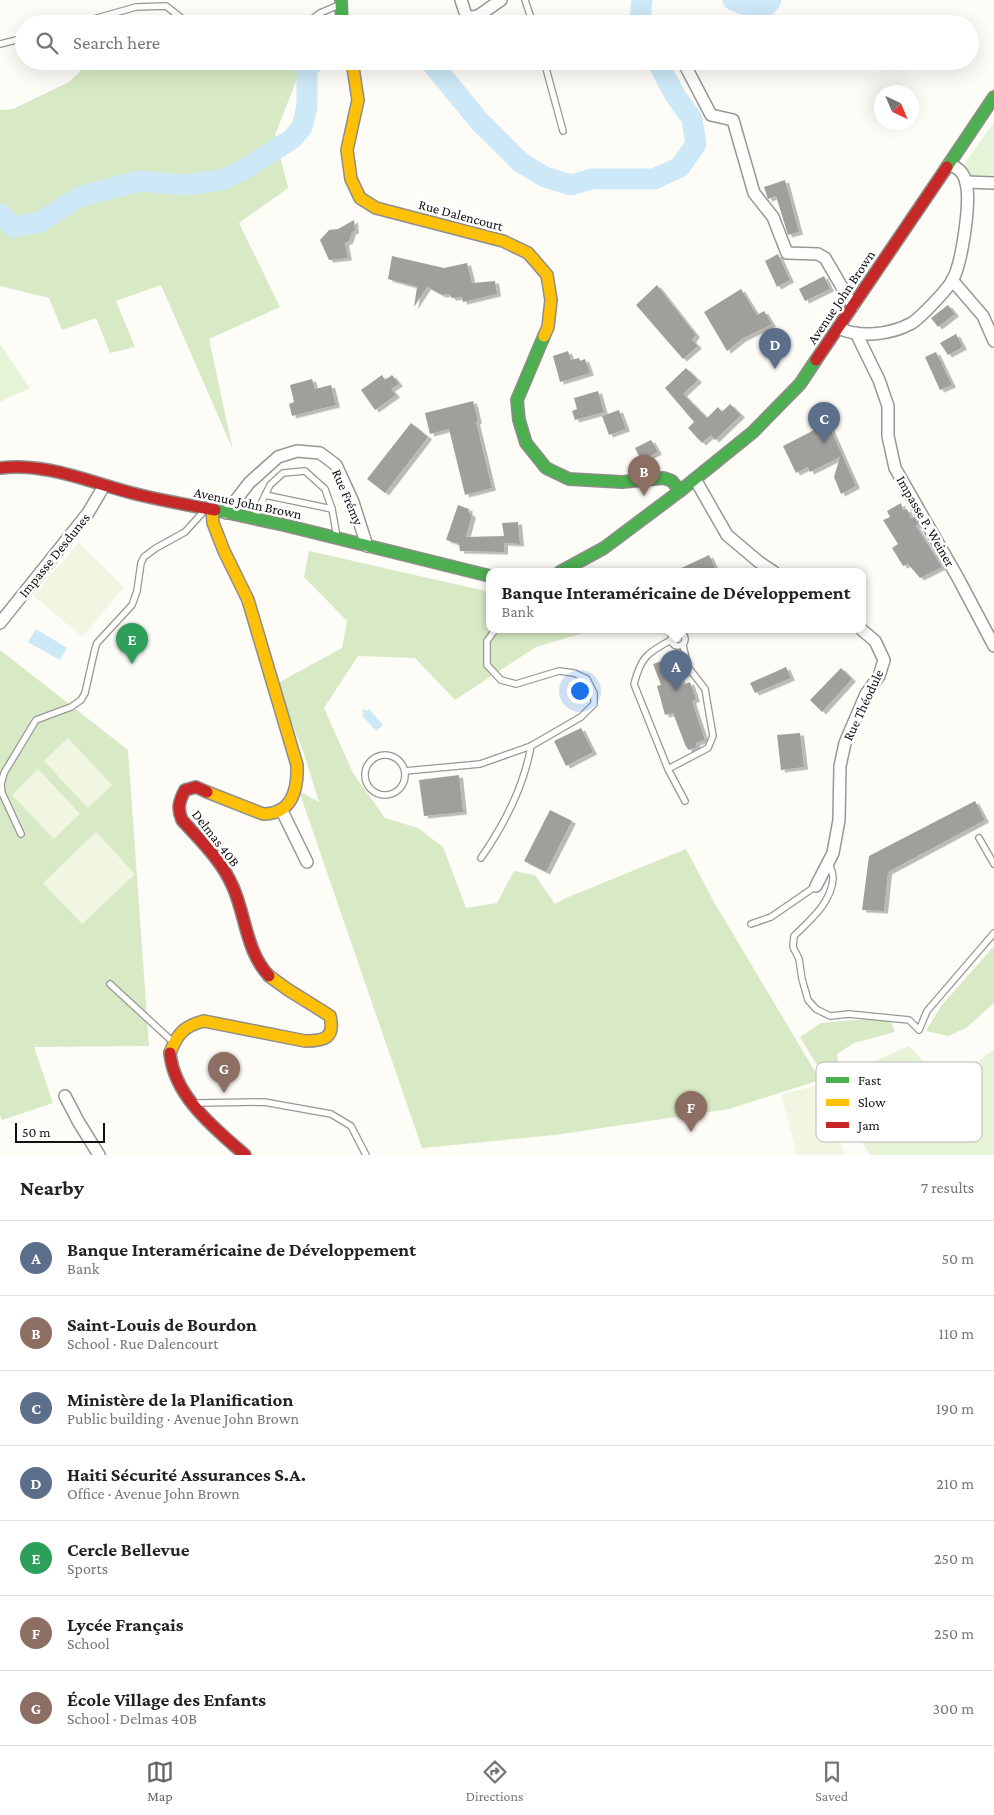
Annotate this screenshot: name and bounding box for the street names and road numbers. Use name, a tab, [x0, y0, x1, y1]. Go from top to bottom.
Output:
street label: Rue Dalencourt	[417, 196, 505, 234]
street label: Avenue John Brown	[804, 247, 879, 347]
street label: Rue Frémy	[329, 467, 367, 528]
street label: Impasse P. Weiner	[894, 473, 959, 569]
street label: Avenue John Brown	[193, 484, 304, 522]
street label: Impasse Desdunes	[15, 510, 93, 600]
street label: Rue Théodule	[840, 667, 886, 743]
street label: Delmas 40B	[189, 806, 243, 870]

